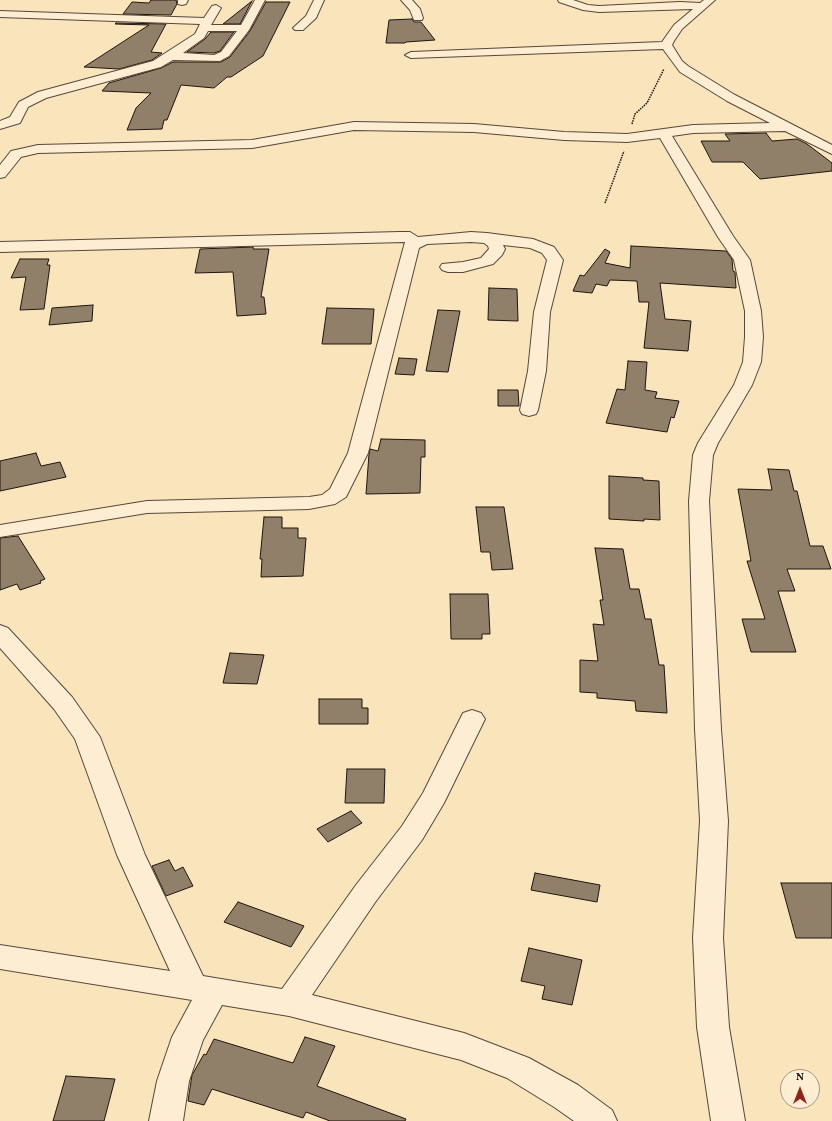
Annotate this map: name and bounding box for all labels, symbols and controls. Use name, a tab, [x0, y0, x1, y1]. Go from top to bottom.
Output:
north arrow	[780, 1069, 820, 1109]
text: N	[796, 1070, 804, 1085]

